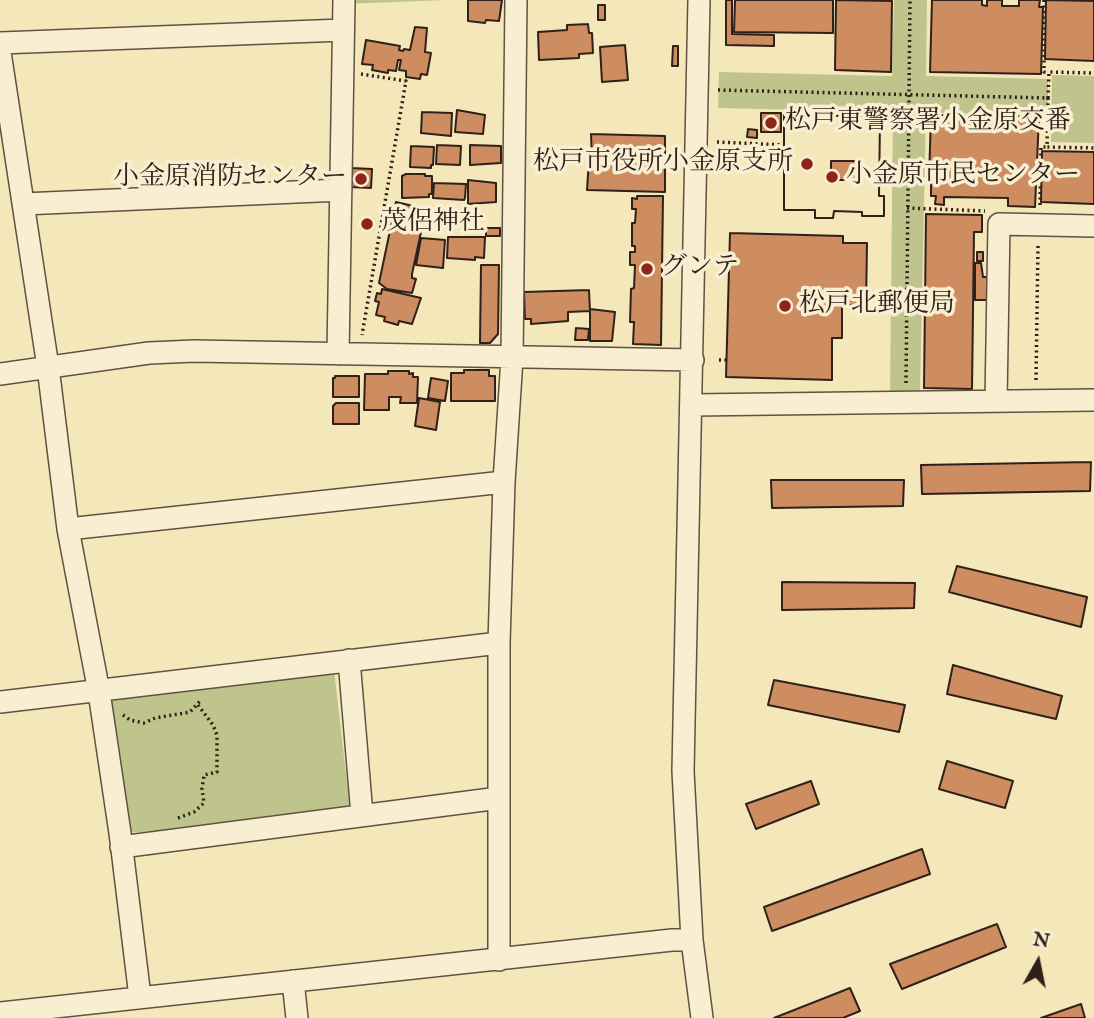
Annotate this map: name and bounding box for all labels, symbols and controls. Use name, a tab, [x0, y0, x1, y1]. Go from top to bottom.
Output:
place label: 松戸東警察署小金原交番	[785, 107, 1071, 139]
marker: 松戸東警察署小金原交番	[763, 115, 779, 131]
place label: 松戸市役所小金原支所	[533, 148, 793, 180]
marker: 松戸市役所小金原支所	[799, 156, 815, 172]
place label: 小金原市民センター	[846, 161, 1080, 193]
place label: 小金原消防センター	[113, 163, 347, 195]
marker: 小金原市民センター	[824, 169, 840, 185]
marker: 小金原消防センター	[353, 171, 369, 187]
place label: 茂侶神社	[381, 208, 485, 240]
marker: 茂侶神社	[359, 216, 375, 232]
place label: グンテ	[661, 253, 739, 285]
marker: グンテ	[639, 261, 655, 277]
place label: 松戸北郵便局	[799, 290, 955, 322]
marker: 松戸北郵便局	[777, 298, 793, 314]
north arrow	[1003, 927, 1073, 997]
text: N	[1031, 928, 1051, 954]

